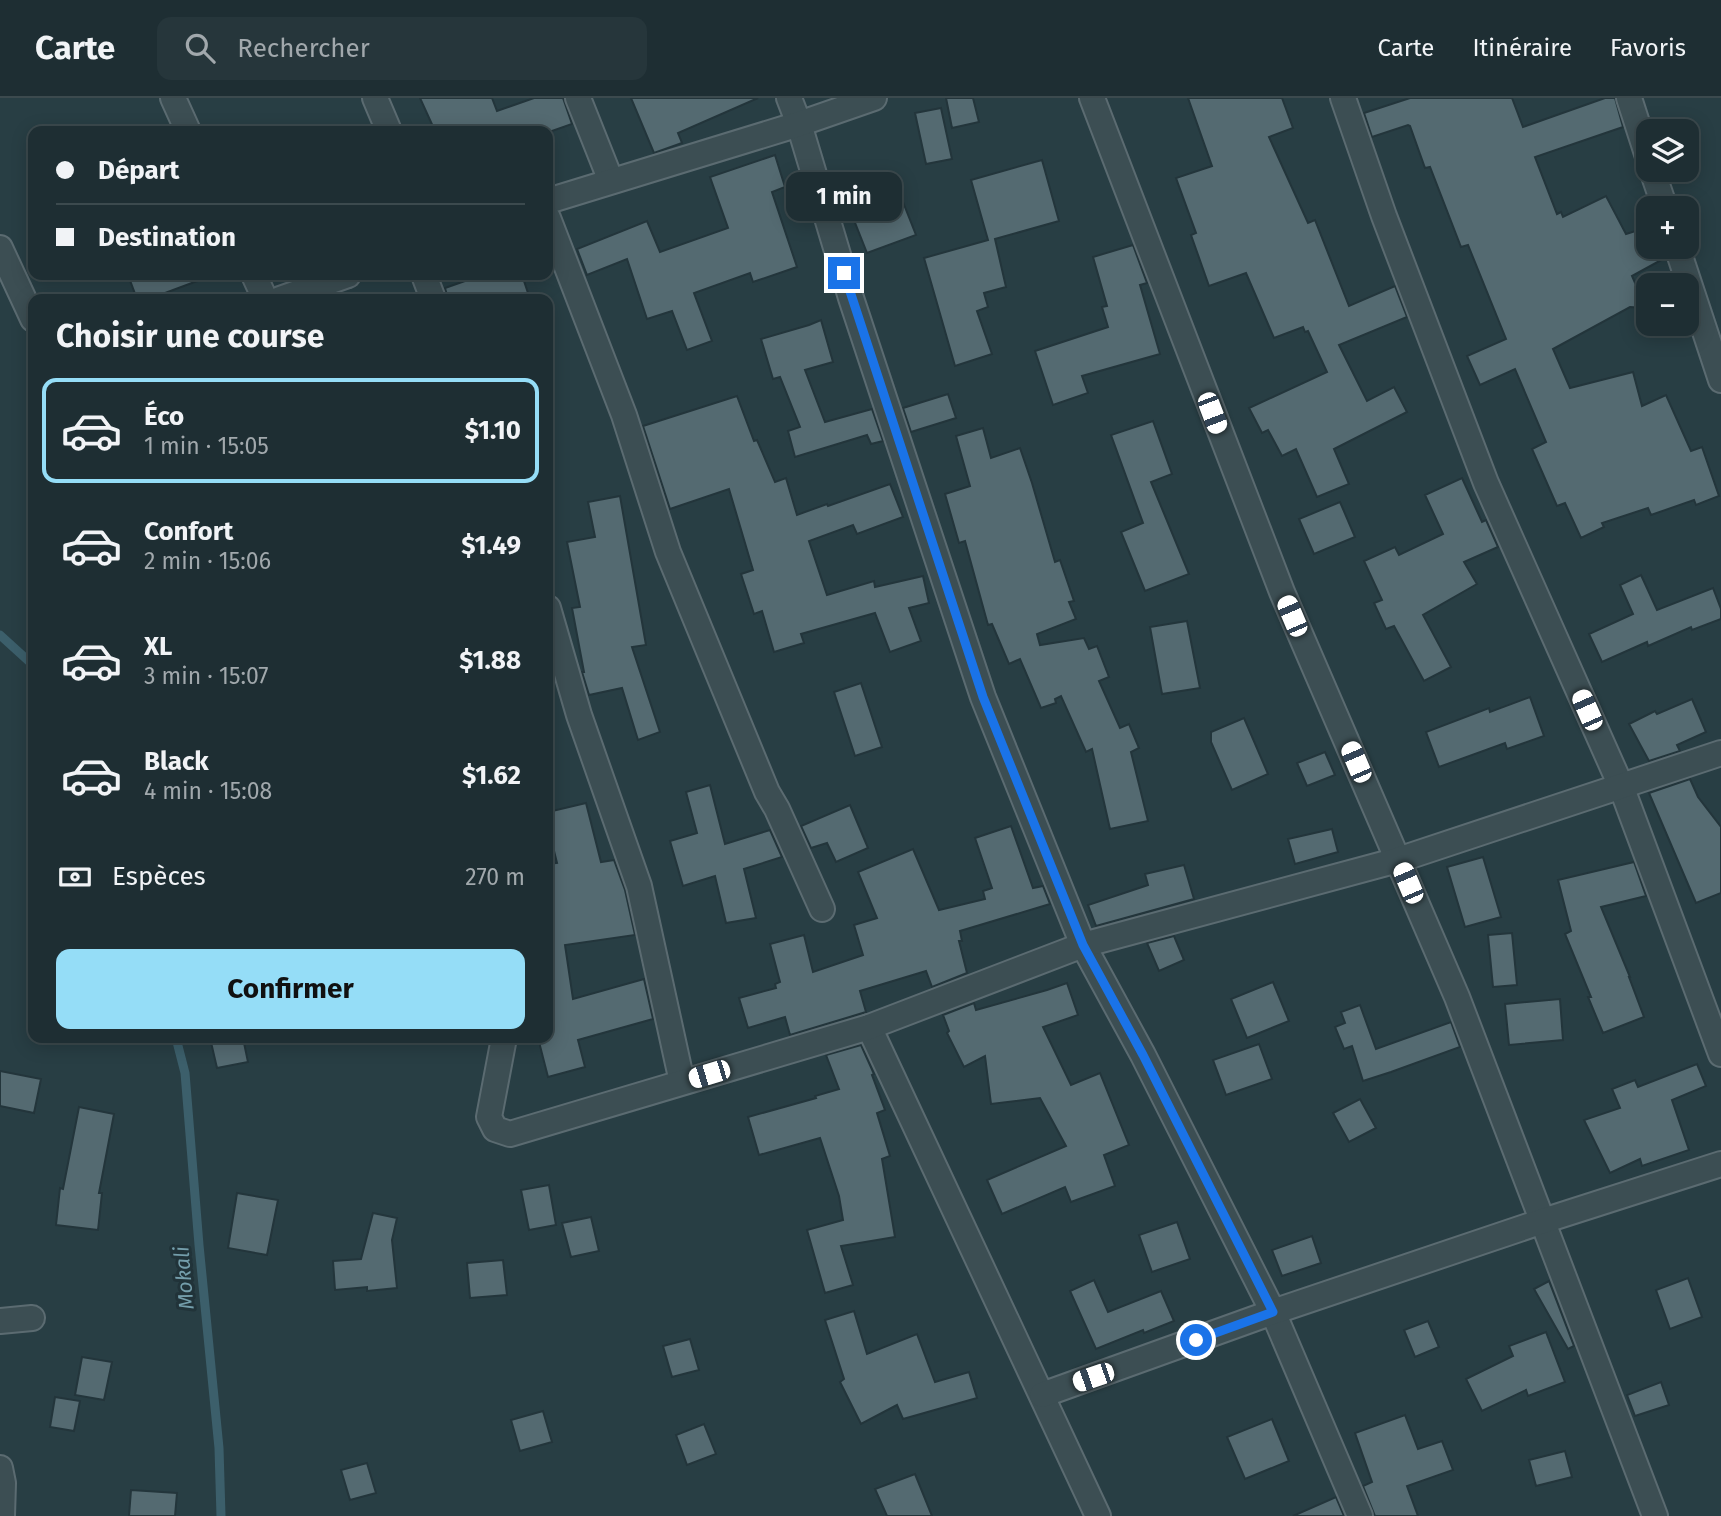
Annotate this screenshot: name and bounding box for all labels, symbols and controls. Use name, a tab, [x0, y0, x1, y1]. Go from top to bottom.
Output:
search box	[157, 17, 647, 80]
text: Carte	[35, 28, 115, 68]
icon: search	[181, 29, 219, 67]
text: Rechercher	[237, 33, 370, 64]
text: Carte	[1378, 34, 1434, 62]
text: Itinéraire	[1472, 34, 1572, 62]
text: Favoris	[1610, 34, 1686, 62]
map controls	[1636, 119, 1699, 336]
button: layers	[1636, 119, 1699, 182]
text: Départ	[98, 155, 179, 186]
callout: 1 min	[786, 172, 902, 220]
text: 1 min	[816, 182, 872, 210]
button: +	[1636, 196, 1699, 259]
text: Destination	[98, 222, 236, 253]
route end	[828, 257, 860, 289]
button: −	[1636, 273, 1699, 336]
text: Choisir une course	[56, 317, 324, 355]
car	[1195, 390, 1230, 436]
icon: car	[60, 399, 123, 462]
text: Éco	[144, 401, 184, 432]
text: $1.10	[465, 415, 521, 446]
text: 1 min · 15:05	[144, 432, 269, 460]
icon: car	[60, 514, 123, 577]
text: Confort	[144, 516, 233, 547]
text: $1.49	[461, 530, 521, 561]
text: 2 min · 15:06	[144, 547, 271, 575]
car	[1275, 593, 1310, 639]
icon: car	[60, 629, 123, 692]
text: XL	[144, 631, 172, 662]
text: $1.88	[459, 645, 521, 676]
text: 3 min · 15:07	[144, 662, 269, 690]
car	[1569, 687, 1606, 733]
car	[1339, 739, 1374, 785]
icon: car	[60, 744, 123, 807]
text: Black	[144, 746, 209, 777]
text: $1.62	[462, 760, 521, 791]
text: 4 min · 15:08	[144, 777, 272, 805]
icon: cash	[56, 858, 94, 896]
car	[1391, 860, 1426, 906]
text: Espèces	[112, 861, 206, 892]
text: 270 m	[465, 863, 525, 891]
button: Confirmer	[56, 949, 525, 1029]
car	[686, 1058, 733, 1090]
water label: Mokali	[168, 1245, 200, 1311]
route start	[1180, 1324, 1212, 1356]
car	[1070, 1360, 1117, 1394]

